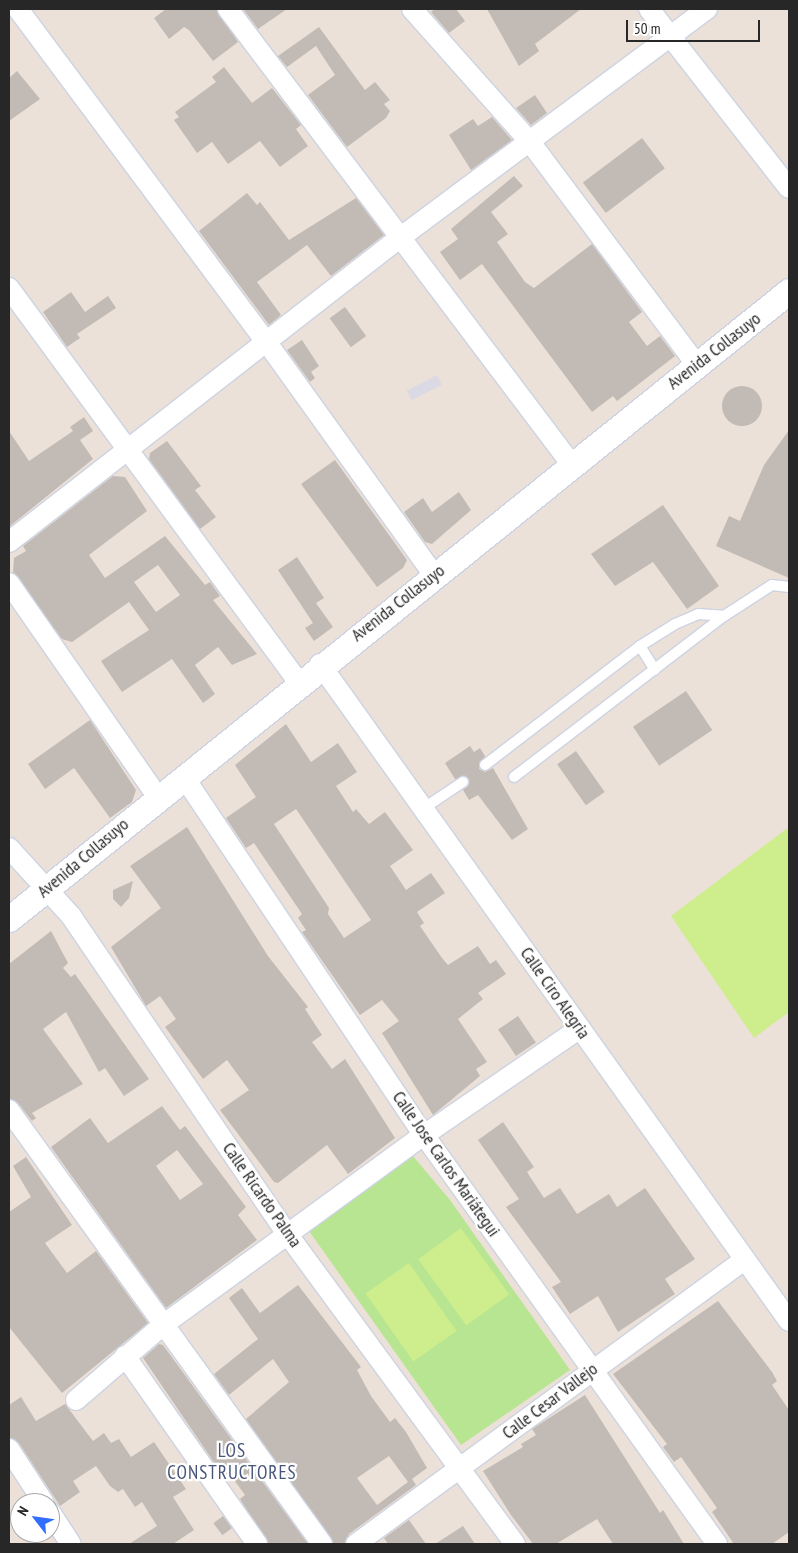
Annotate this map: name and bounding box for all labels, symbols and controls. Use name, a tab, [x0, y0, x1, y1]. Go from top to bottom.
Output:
scale bar	[628, 10, 762, 42]
text: 50 m	[634, 19, 660, 38]
street label: Avenida Collasuyo	[663, 308, 765, 394]
street label: Avenida Collasuyo	[347, 560, 449, 646]
street label: Avenida Collasuyo	[33, 814, 133, 902]
street label: Calle Ciro Alegria	[515, 943, 595, 1043]
street label: Calle Jose Carlos Mariátegui	[388, 1087, 504, 1241]
street label: Calle Ricardo Palma	[218, 1138, 306, 1252]
street label: Calle Cesar Vallejo	[498, 1358, 602, 1444]
district label: LOS CONSTRUCTORES	[166, 1440, 298, 1484]
north arrow	[10, 1493, 60, 1543]
text: N	[13, 1503, 33, 1519]

